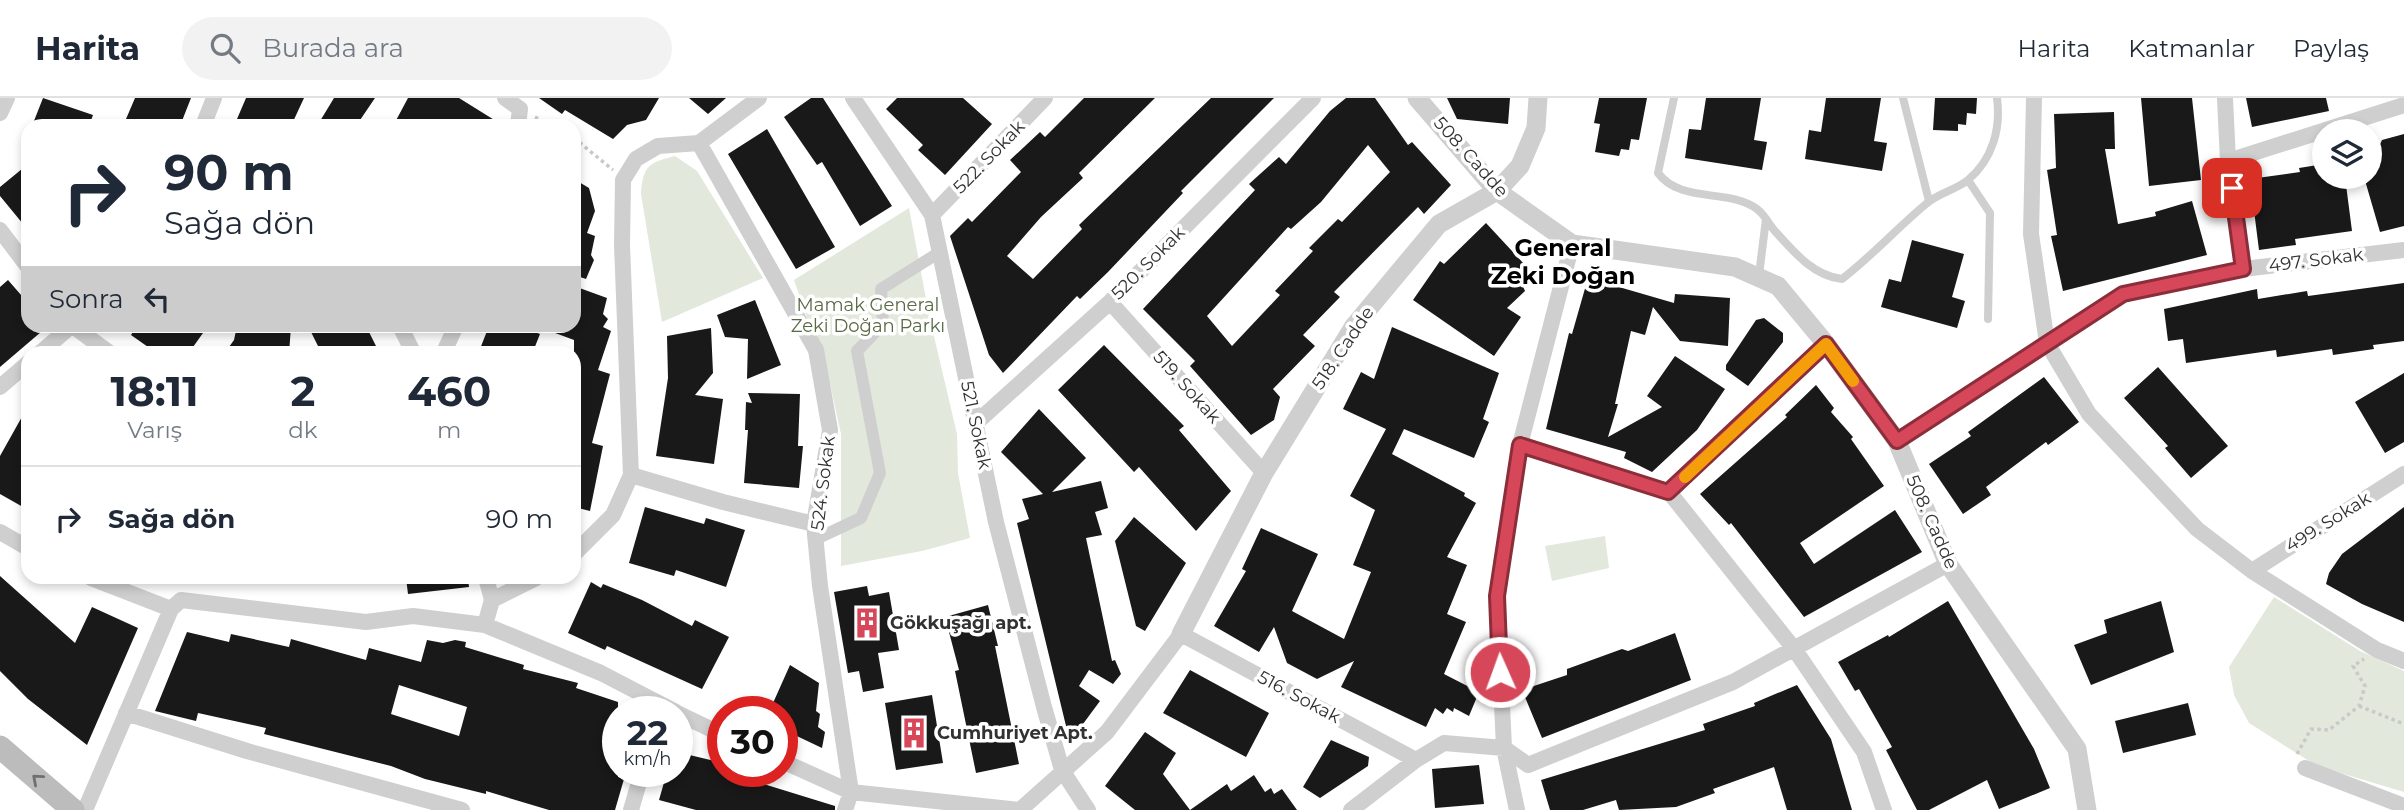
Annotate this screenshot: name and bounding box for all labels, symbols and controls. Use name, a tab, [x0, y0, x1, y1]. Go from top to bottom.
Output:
search box	[182, 17, 672, 80]
text: Harita	[35, 28, 140, 68]
icon: search	[206, 29, 244, 67]
text: Burada ara	[262, 32, 404, 64]
text: Harita	[2018, 34, 2090, 63]
text: Katmanlar	[2128, 34, 2255, 63]
text: Paylaş	[2293, 34, 2369, 63]
street label: 508. Cadde	[1429, 112, 1513, 202]
street label: 522. Sokak	[949, 116, 1030, 198]
map controls	[2312, 119, 2382, 189]
button: layers	[2312, 119, 2382, 189]
text: 90 m	[164, 143, 294, 202]
icon: right	[49, 147, 140, 238]
pin	[2202, 158, 2262, 218]
icon: arrive	[2213, 169, 2251, 207]
text: Sağa dön	[164, 203, 315, 242]
street label: 520. Sokak	[1107, 222, 1189, 304]
district label: General Zeki Doğan	[1491, 233, 1635, 290]
street label: 497. Sokak	[2267, 243, 2365, 277]
icon: left	[138, 280, 176, 318]
text: Sonra	[49, 283, 124, 315]
park label: Mamak General Zeki Doğan Parkı	[791, 294, 945, 337]
street label: 518. Cadde	[1307, 302, 1379, 394]
street label: 519. Sokak	[1149, 346, 1226, 428]
text: 18:11	[111, 365, 199, 417]
text: 2	[291, 365, 315, 417]
text: 460	[407, 365, 491, 417]
street label: 521. Sokak	[956, 379, 996, 471]
text: Varış	[127, 416, 182, 444]
text: dk	[288, 416, 318, 444]
text: m	[437, 416, 461, 444]
street label: 524. Sokak	[806, 434, 840, 532]
street label: 508. Cadde	[1901, 471, 1963, 573]
street label: 499. Sokak	[2281, 487, 2375, 557]
icon: right	[49, 500, 87, 538]
text: Sağa dön	[108, 503, 235, 535]
text: 90 m	[486, 503, 553, 535]
building icon: Gökkuşağı apt.	[850, 606, 884, 640]
place label: Gökkuşağı apt.	[890, 612, 1032, 634]
position arrow	[1463, 635, 1537, 709]
street label: 516. Sokak	[1254, 666, 1344, 728]
speed limit sign: 30	[707, 696, 798, 787]
text: 22	[627, 711, 668, 754]
building icon: Cumhuriyet Apt.	[897, 716, 931, 750]
place label: Cumhuriyet Apt.	[937, 722, 1093, 744]
text: km/h	[623, 748, 672, 770]
one-way arrow	[32, 775, 45, 787]

